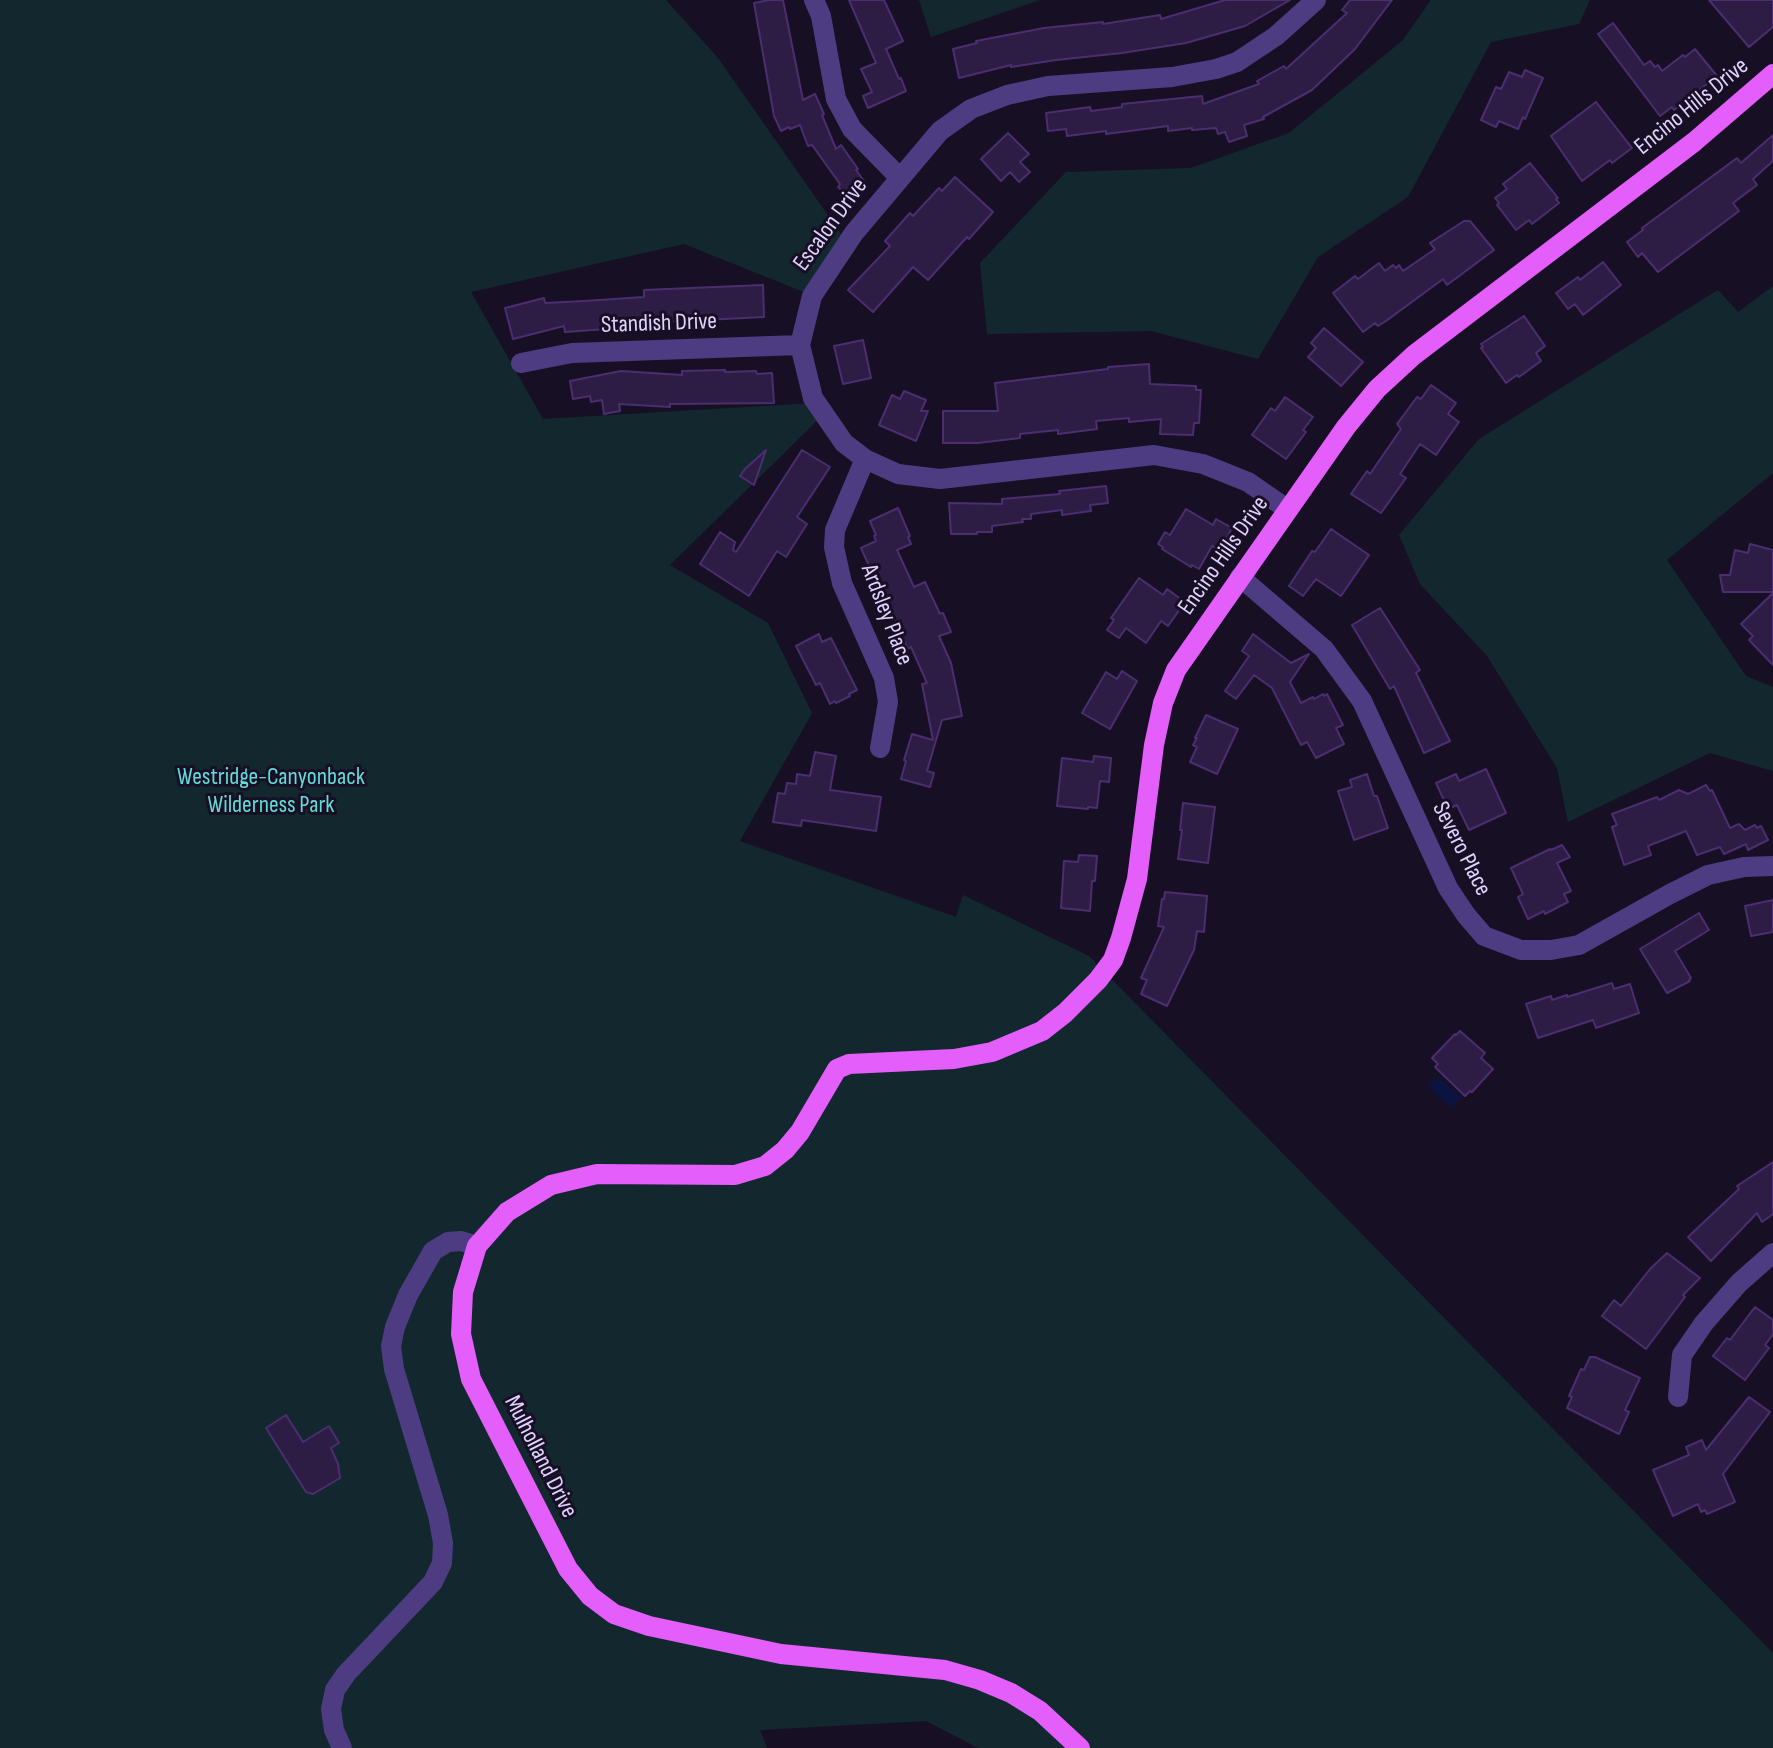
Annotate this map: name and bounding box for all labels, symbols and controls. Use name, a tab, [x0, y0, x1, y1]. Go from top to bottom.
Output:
street label: Encino Hills Drive	[1629, 52, 1755, 162]
street label: Escalon Drive	[788, 173, 874, 277]
street label: Standish Drive	[601, 308, 717, 340]
street label: Encino Hills Drive	[1173, 491, 1275, 621]
street label: Ardsley Place	[854, 560, 918, 670]
park label: Westridge-Canyonback Wilderness Park	[177, 764, 365, 820]
street label: Severo Place	[1425, 797, 1497, 901]
street label: Mulholland Drive	[497, 1391, 583, 1523]

